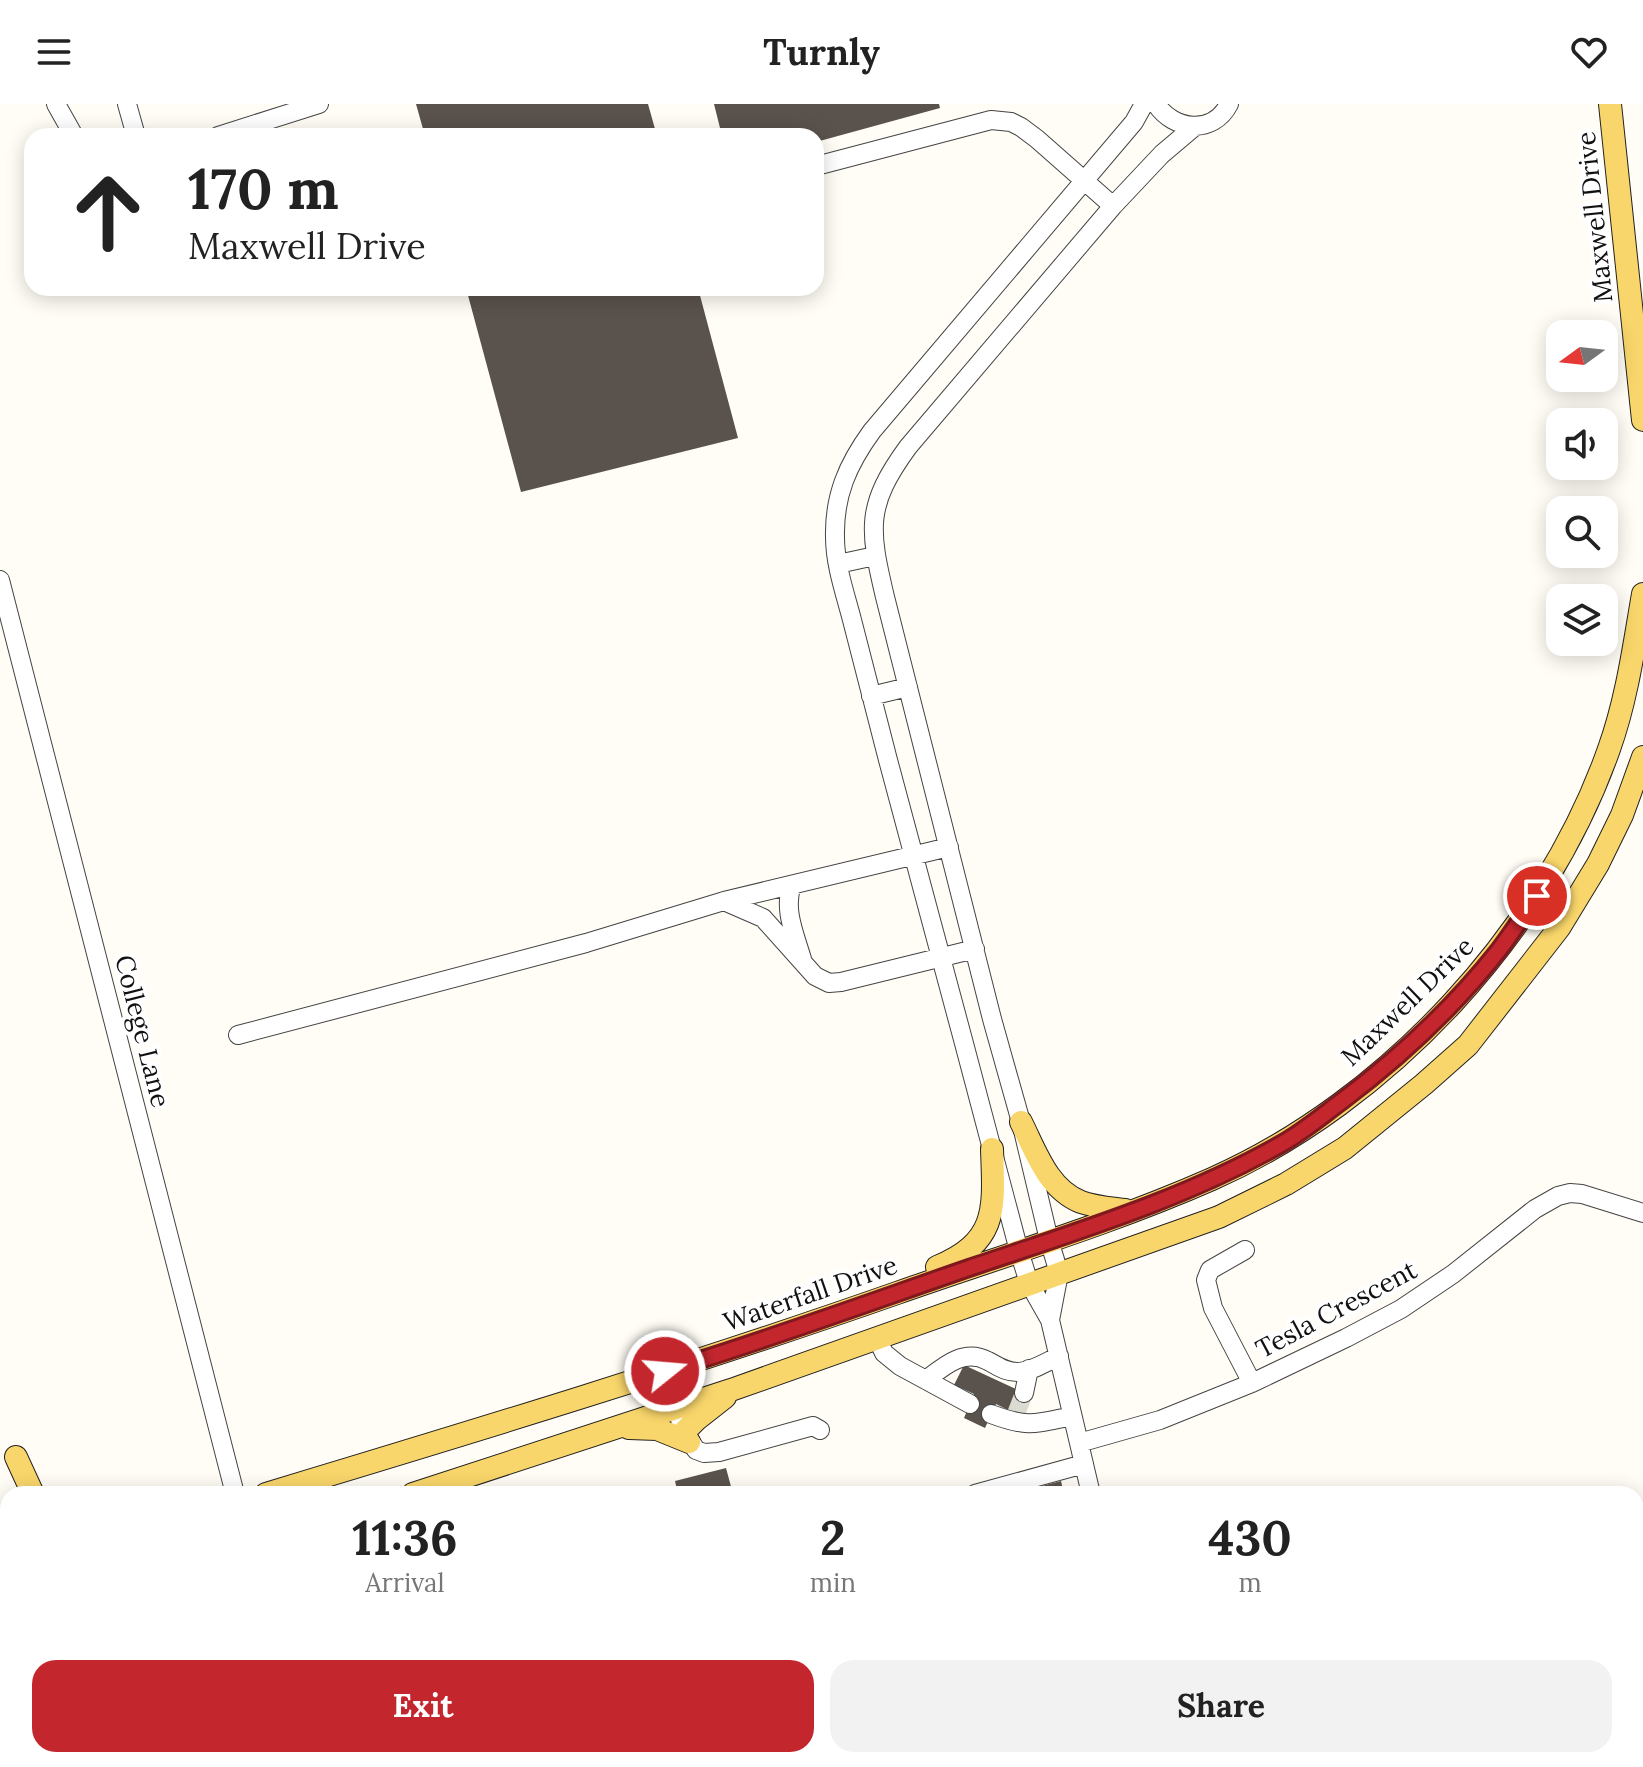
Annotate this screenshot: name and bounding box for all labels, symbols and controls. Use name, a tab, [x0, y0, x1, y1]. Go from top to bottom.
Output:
text: Turnly	[763, 29, 880, 75]
icon: menu	[32, 30, 76, 74]
icon: heart	[1567, 30, 1611, 74]
street label: Maxwell Drive	[1569, 130, 1619, 304]
text: 170 m	[188, 153, 339, 224]
icon: ahead	[56, 160, 160, 264]
text: Maxwell Drive	[188, 223, 426, 269]
north arrow	[1546, 320, 1618, 392]
map controls	[1546, 320, 1618, 656]
button: sound	[1546, 408, 1618, 480]
button: search	[1546, 496, 1618, 568]
button: layers	[1546, 584, 1618, 656]
pin	[1503, 862, 1571, 930]
icon: arrive	[1515, 874, 1559, 918]
street label: Maxwell Drive	[1334, 929, 1480, 1073]
street label: College Lane	[108, 951, 178, 1111]
street label: Waterfall Drive	[719, 1248, 901, 1338]
street label: Tesla Crescent	[1250, 1253, 1422, 1365]
position arrow	[623, 1329, 707, 1413]
text: 11:36	[352, 1507, 458, 1568]
text: 2	[820, 1507, 846, 1568]
text: 430	[1208, 1507, 1292, 1568]
text: Arrival	[365, 1566, 445, 1599]
text: min	[810, 1566, 856, 1599]
text: m	[1238, 1566, 1262, 1599]
button: Exit	[32, 1660, 814, 1752]
button: Share	[830, 1660, 1612, 1752]

